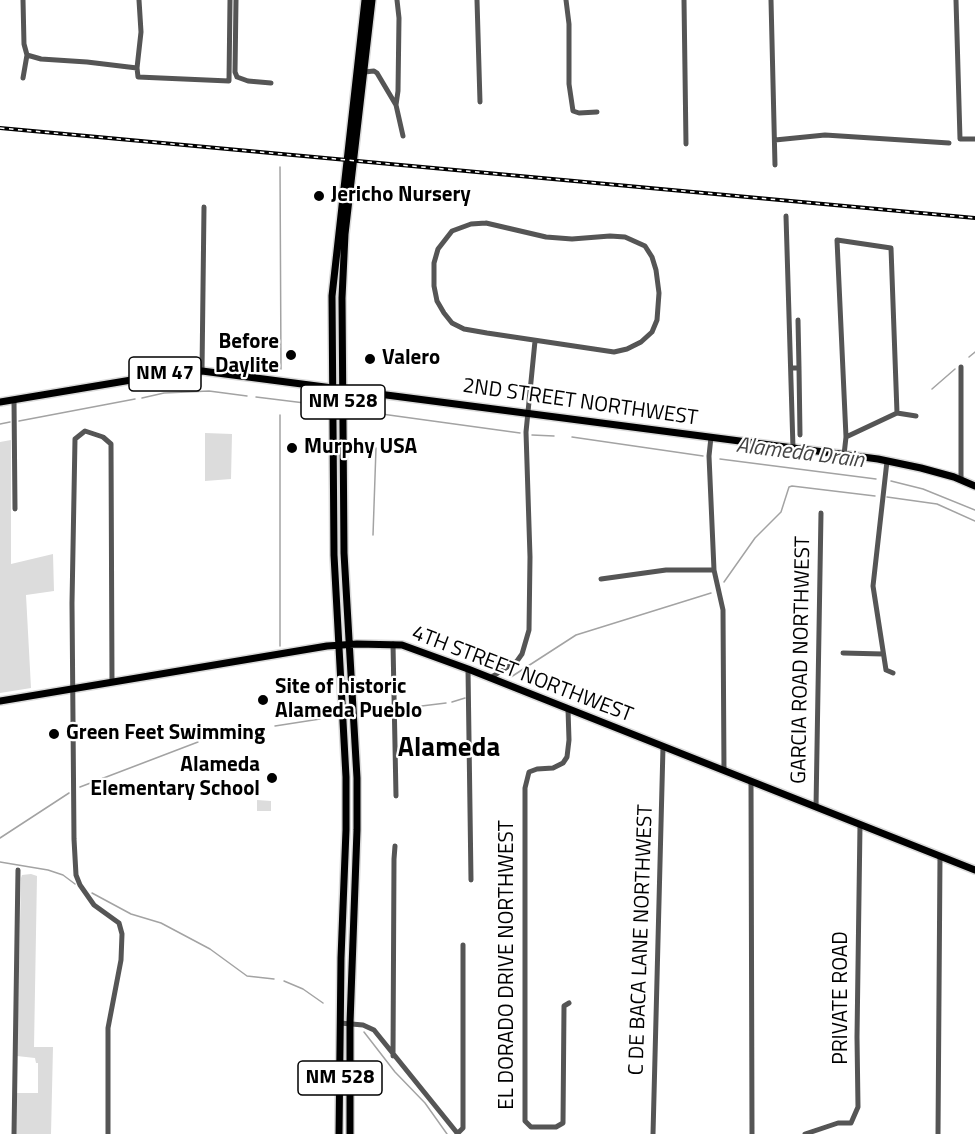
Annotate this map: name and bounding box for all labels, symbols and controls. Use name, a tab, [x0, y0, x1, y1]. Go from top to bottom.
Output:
place label: Jericho Nursery	[331, 183, 471, 209]
marker: Jericho Nursery	[312, 189, 326, 203]
place label: Before Daylite	[215, 330, 279, 380]
place label: Valero	[382, 346, 440, 372]
marker: Before Daylite	[284, 348, 298, 362]
marker: Valero	[363, 352, 377, 366]
road number: NM 47	[129, 357, 201, 391]
street label: 2ND STREET NORTHWEST	[461, 374, 699, 432]
road number: NM 528	[301, 385, 385, 419]
water label: Alameda Drain	[735, 433, 865, 475]
place label: Murphy USA	[304, 435, 417, 461]
marker: Murphy USA	[285, 441, 299, 455]
street label: GARCIA ROAD NORTHWEST	[787, 536, 817, 784]
street label: 4TH STREET NORTHWEST	[408, 621, 636, 729]
place label: Site of historic Alameda Pueblo	[275, 675, 422, 725]
marker: Site of historic Alameda Pueblo	[256, 693, 270, 707]
place label: Green Feet Swimming	[66, 721, 265, 747]
marker: Green Feet Swimming	[47, 727, 61, 741]
district label: Alameda	[398, 733, 500, 765]
place label: Alameda Elementary School	[90, 753, 260, 803]
marker: Alameda Elementary School	[265, 771, 279, 785]
street label: C DE BACA LANE NORTHWEST	[625, 804, 659, 1076]
street label: EL DORADO DRIVE NORTHWEST	[495, 820, 521, 1110]
street label: PRIVATE ROAD	[829, 931, 855, 1065]
road number: NM 528	[298, 1061, 382, 1095]

